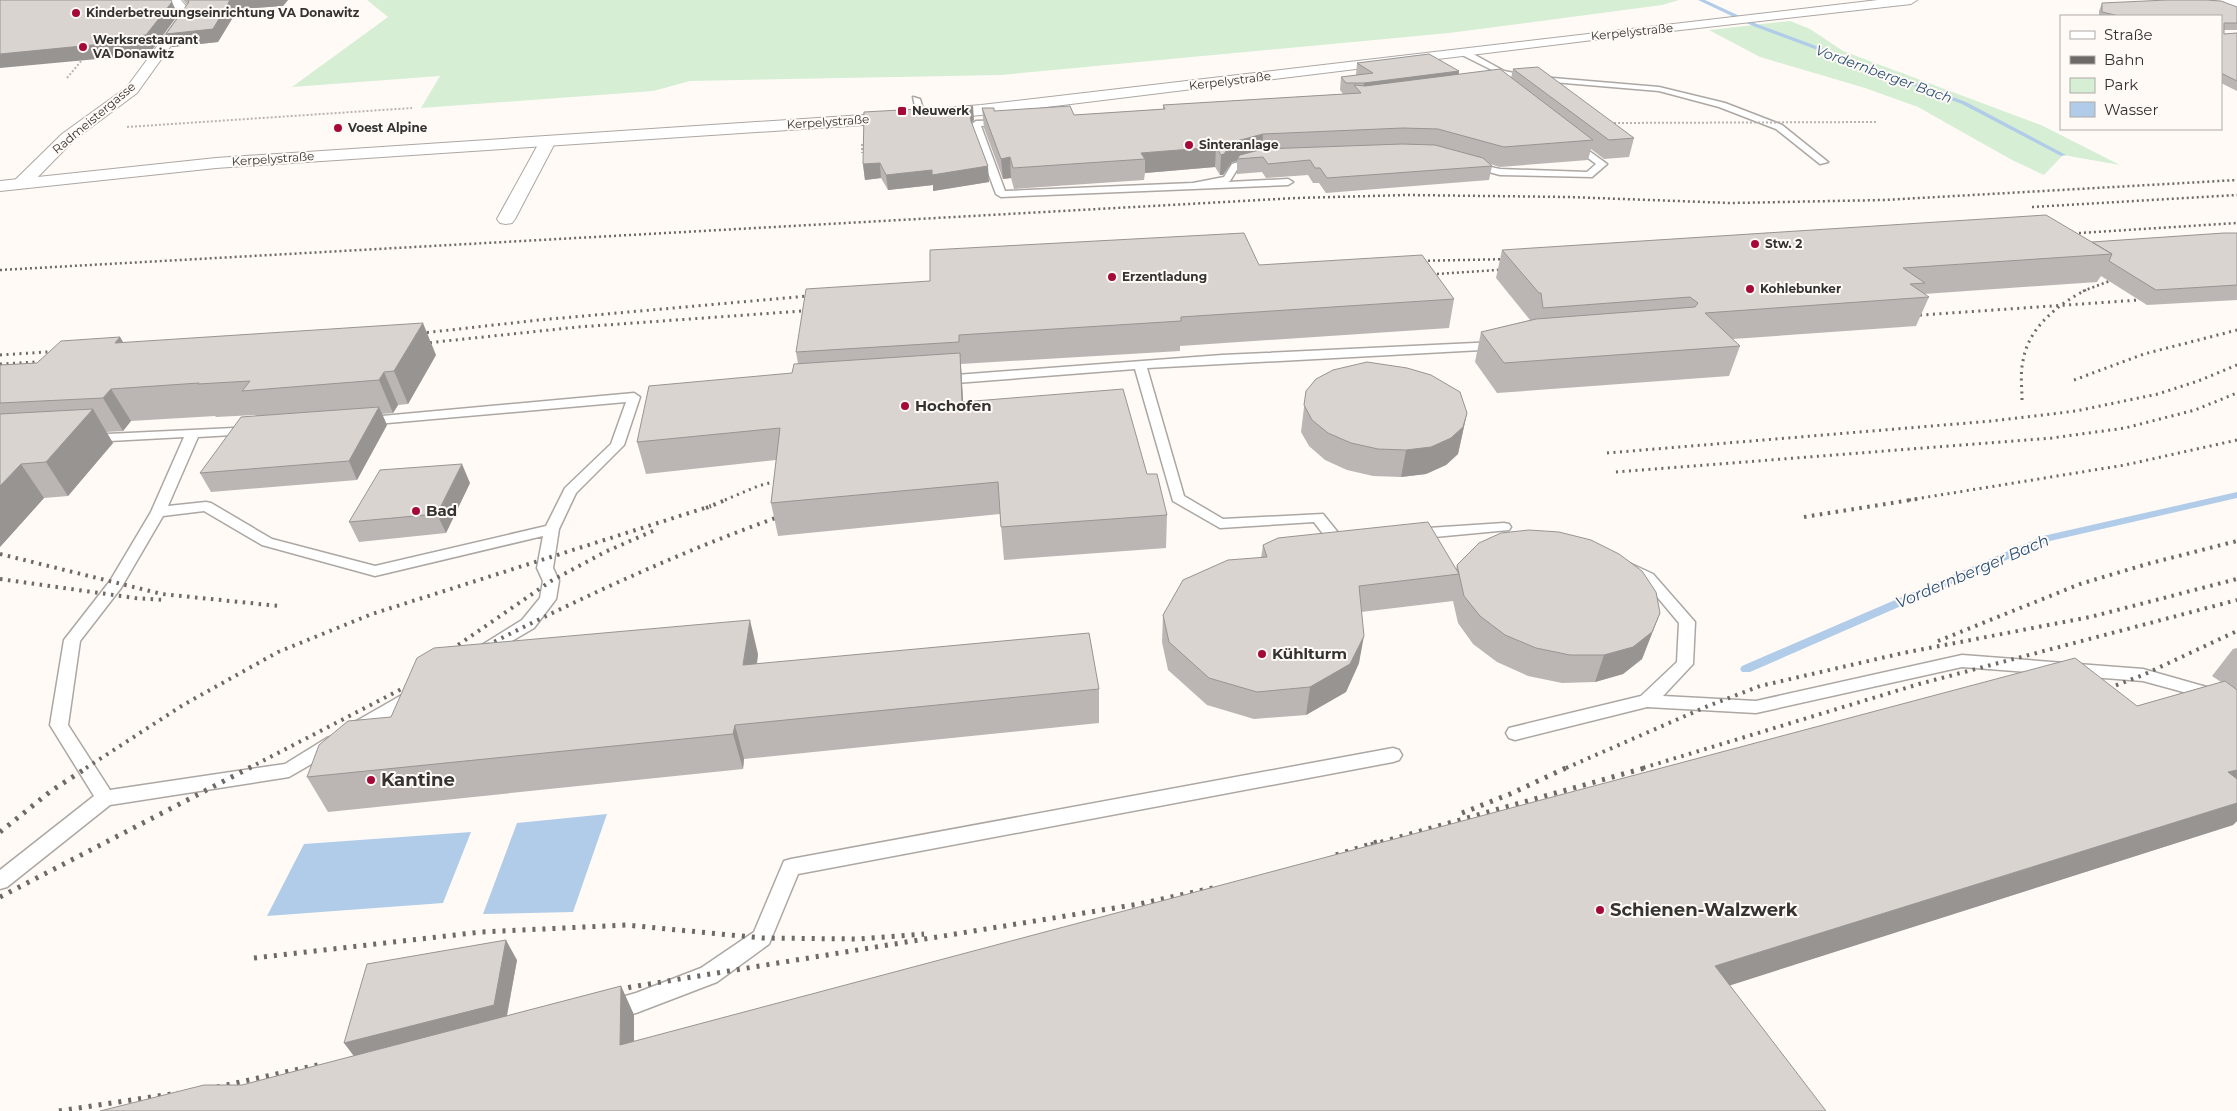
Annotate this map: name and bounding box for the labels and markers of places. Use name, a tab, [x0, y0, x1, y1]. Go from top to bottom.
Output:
place label: Kinderbetreuungseinrichtung VA Donawitz	[86, 5, 360, 20]
marker: Kinderbetreuungseinrichtung VA Donawitz	[70, 7, 82, 19]
place label: Werksrestaurant VA Donawitz	[92, 32, 199, 61]
marker: Werksrestaurant VA Donawitz	[77, 41, 89, 53]
place label: Neuwerk	[912, 103, 969, 118]
marker: Neuwerk	[896, 105, 908, 117]
place label: Voest Alpine	[347, 120, 428, 135]
marker: Voest Alpine	[332, 122, 344, 134]
place label: Sinteranlage	[1199, 137, 1279, 152]
marker: Sinteranlage	[1183, 139, 1195, 151]
place label: Stw. 2	[1765, 236, 1802, 251]
marker: Stw. 2	[1749, 238, 1761, 250]
place label: Erzentladung	[1122, 269, 1207, 284]
marker: Erzentladung	[1106, 271, 1118, 283]
place label: Kohlebunker	[1760, 281, 1841, 296]
marker: Kohlebunker	[1744, 283, 1756, 295]
place label: Hochofen	[915, 396, 992, 415]
marker: Hochofen	[899, 400, 911, 412]
place label: Bad	[426, 501, 457, 520]
marker: Bad	[410, 505, 422, 517]
place label: Kühlturm	[1272, 644, 1347, 663]
marker: Kühlturm	[1256, 648, 1268, 660]
place label: Kantine	[381, 769, 455, 791]
marker: Kantine	[365, 774, 377, 786]
place label: Schienen-Walzwerk	[1610, 899, 1798, 921]
marker: Schienen-Walzwerk	[1594, 904, 1606, 916]

